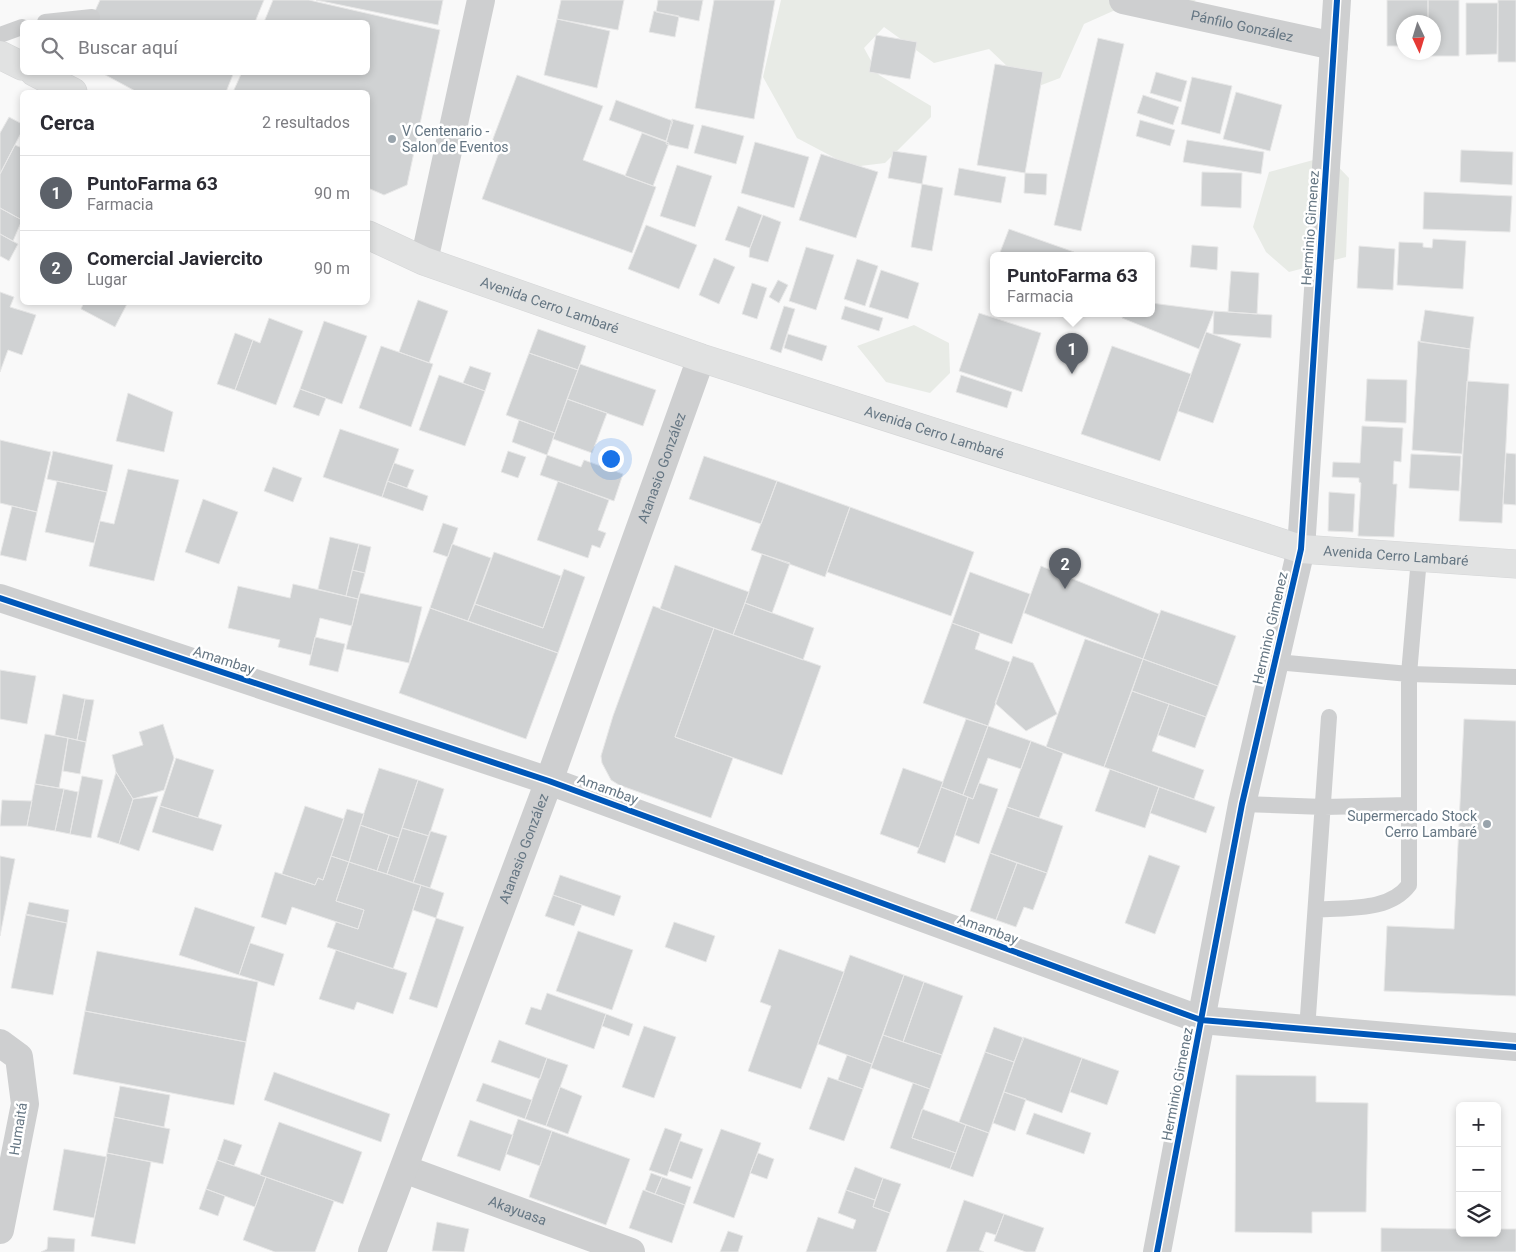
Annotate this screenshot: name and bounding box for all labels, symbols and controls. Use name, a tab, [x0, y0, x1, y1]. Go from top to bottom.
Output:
street label: Pánfilo González	[1189, 7, 1295, 45]
north arrow	[1396, 15, 1441, 60]
search box	[20, 20, 370, 75]
icon: search	[38, 34, 66, 62]
text: Buscar aquí	[78, 36, 178, 59]
text: Cerca	[40, 111, 95, 135]
text: 2 resultados	[262, 113, 350, 132]
place label: V Centenario - Salon de Eventos	[402, 123, 509, 155]
marker: V Centenario - Salon de Eventos	[386, 133, 398, 145]
street label: Herminio Gimenez	[1298, 170, 1322, 286]
text: PuntoFarma 63	[87, 172, 218, 195]
text: 1	[51, 184, 61, 203]
text: 90 m	[314, 184, 350, 203]
text: Farmacia	[87, 195, 153, 214]
text: Comercial Javiercito	[87, 247, 263, 270]
popup	[990, 252, 1155, 317]
text: 2	[51, 259, 61, 278]
text: 90 m	[314, 259, 350, 278]
text: PuntoFarma 63	[1007, 264, 1138, 287]
text: Lugar	[87, 270, 127, 289]
street label: Avenida Cerro Lambaré	[478, 273, 621, 337]
text: Farmacia	[1007, 287, 1073, 306]
pin: 1	[1056, 333, 1088, 374]
street label: Avenida Cerro Lambaré	[862, 403, 1006, 462]
street label: Atanasio González	[634, 410, 689, 525]
your location	[598, 446, 624, 472]
street label: Avenida Cerro Lambaré	[1323, 543, 1469, 569]
pin: 2	[1049, 548, 1081, 589]
street label: Herminio Gimenez	[1249, 570, 1291, 686]
street label: Amambay	[191, 643, 257, 678]
street label: Amambay	[576, 771, 641, 807]
street label: Atanasio González	[496, 791, 552, 906]
place label: Supermercado Stock Cerro Lambaré	[1347, 808, 1478, 840]
marker: Supermercado Stock Cerro Lambaré	[1481, 818, 1493, 830]
street label: Amambay	[956, 911, 1021, 947]
street label: Herminio Gimenez	[1158, 1026, 1196, 1142]
street label: Humaitá	[6, 1101, 30, 1157]
map controls	[1456, 1102, 1501, 1237]
button: +	[1456, 1102, 1501, 1147]
button: −	[1456, 1147, 1501, 1192]
button: layers	[1456, 1192, 1501, 1237]
street label: Akayuasa	[486, 1193, 549, 1228]

